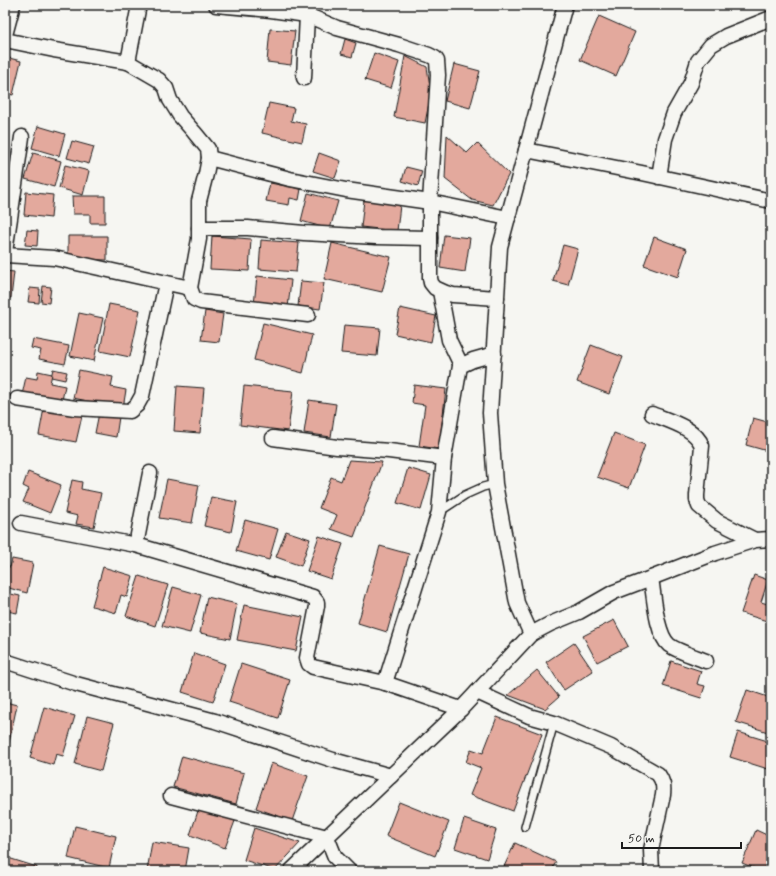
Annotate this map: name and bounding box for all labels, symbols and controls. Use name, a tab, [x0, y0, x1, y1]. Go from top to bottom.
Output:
scale bar	[622, 824, 741, 850]
text: 50 m	[628, 831, 655, 847]

